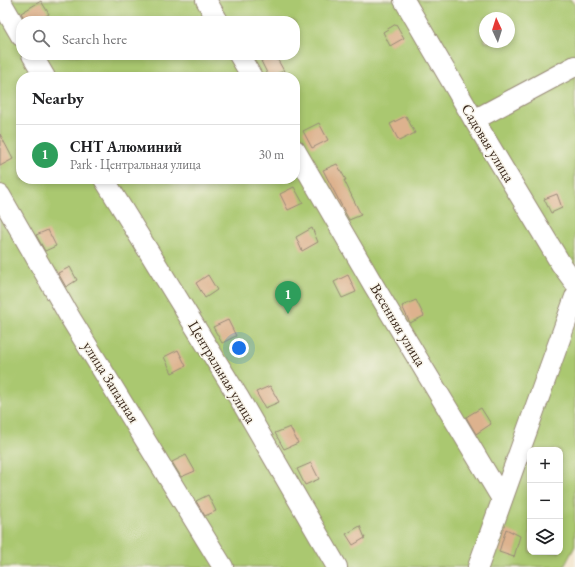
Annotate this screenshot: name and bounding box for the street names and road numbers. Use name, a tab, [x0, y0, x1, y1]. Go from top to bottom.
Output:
street label: Садовая улица	[458, 100, 519, 185]
street label: Весенняя улица	[366, 280, 431, 370]
street label: Центральная улица	[184, 317, 261, 427]
street label: улица Западная	[79, 337, 144, 426]

